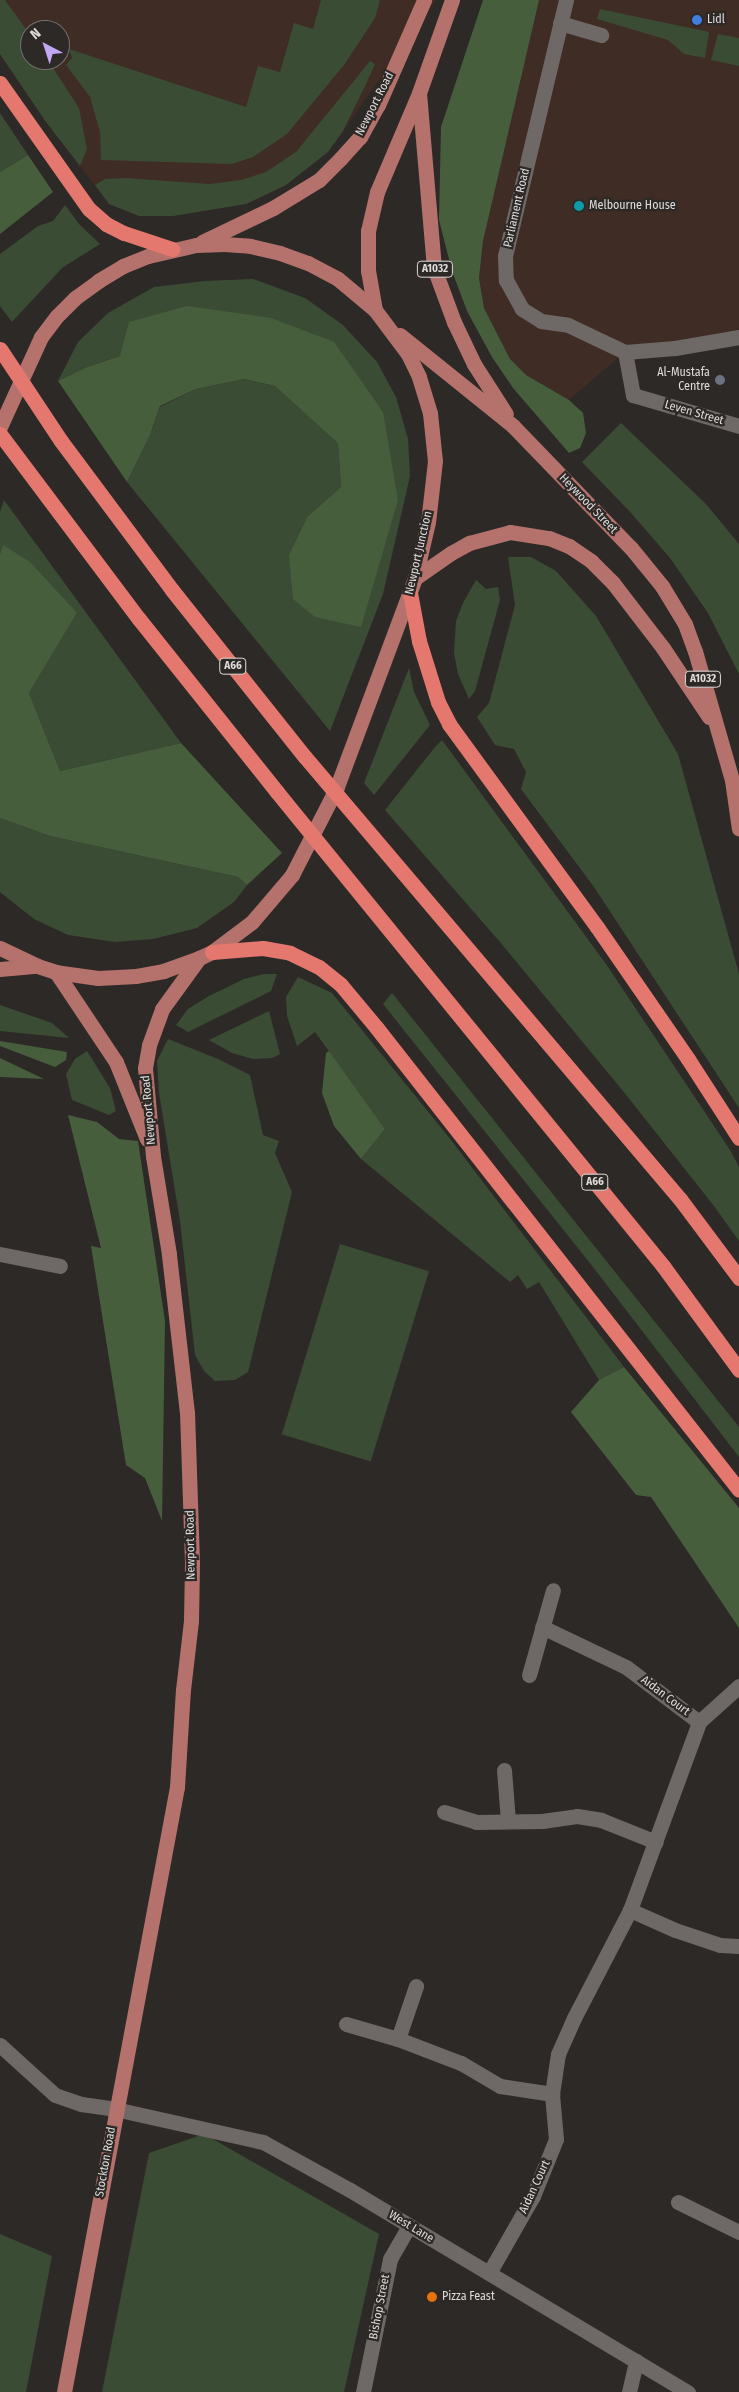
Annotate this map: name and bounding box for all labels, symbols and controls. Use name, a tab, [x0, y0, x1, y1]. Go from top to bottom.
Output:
place label: Lidl	[707, 13, 725, 27]
marker: Lidl	[691, 14, 703, 26]
north arrow	[20, 20, 70, 70]
text: N	[27, 25, 44, 43]
street label: Newport Road	[353, 70, 397, 138]
street label: Parliament Road	[501, 167, 533, 249]
place label: Melbourne House	[589, 199, 676, 213]
marker: Melbourne House	[573, 200, 585, 212]
road number: A1032	[416, 260, 454, 278]
place label: Al-Mustafa Centre	[657, 366, 710, 394]
marker: Al-Mustafa Centre	[714, 374, 726, 386]
street label: Leven Street	[663, 398, 725, 428]
street label: Heywood Street	[556, 471, 620, 537]
street label: Newport Junction	[402, 510, 436, 596]
road number: A66	[219, 658, 247, 674]
road number: A1032	[684, 671, 722, 688]
street label: Newport Road	[139, 1075, 159, 1145]
road number: A66	[581, 1174, 609, 1190]
street label: Newport Road	[183, 1510, 199, 1580]
street label: Aidan Court	[638, 1673, 692, 1719]
street label: Stockton Road	[93, 2126, 119, 2198]
street label: Aidan Court	[516, 2158, 554, 2216]
street label: West Lane	[386, 2208, 436, 2246]
street label: Bishop Street	[367, 2273, 393, 2341]
place label: Pizza Feast	[442, 2290, 495, 2304]
marker: Pizza Feast	[426, 2291, 438, 2303]

